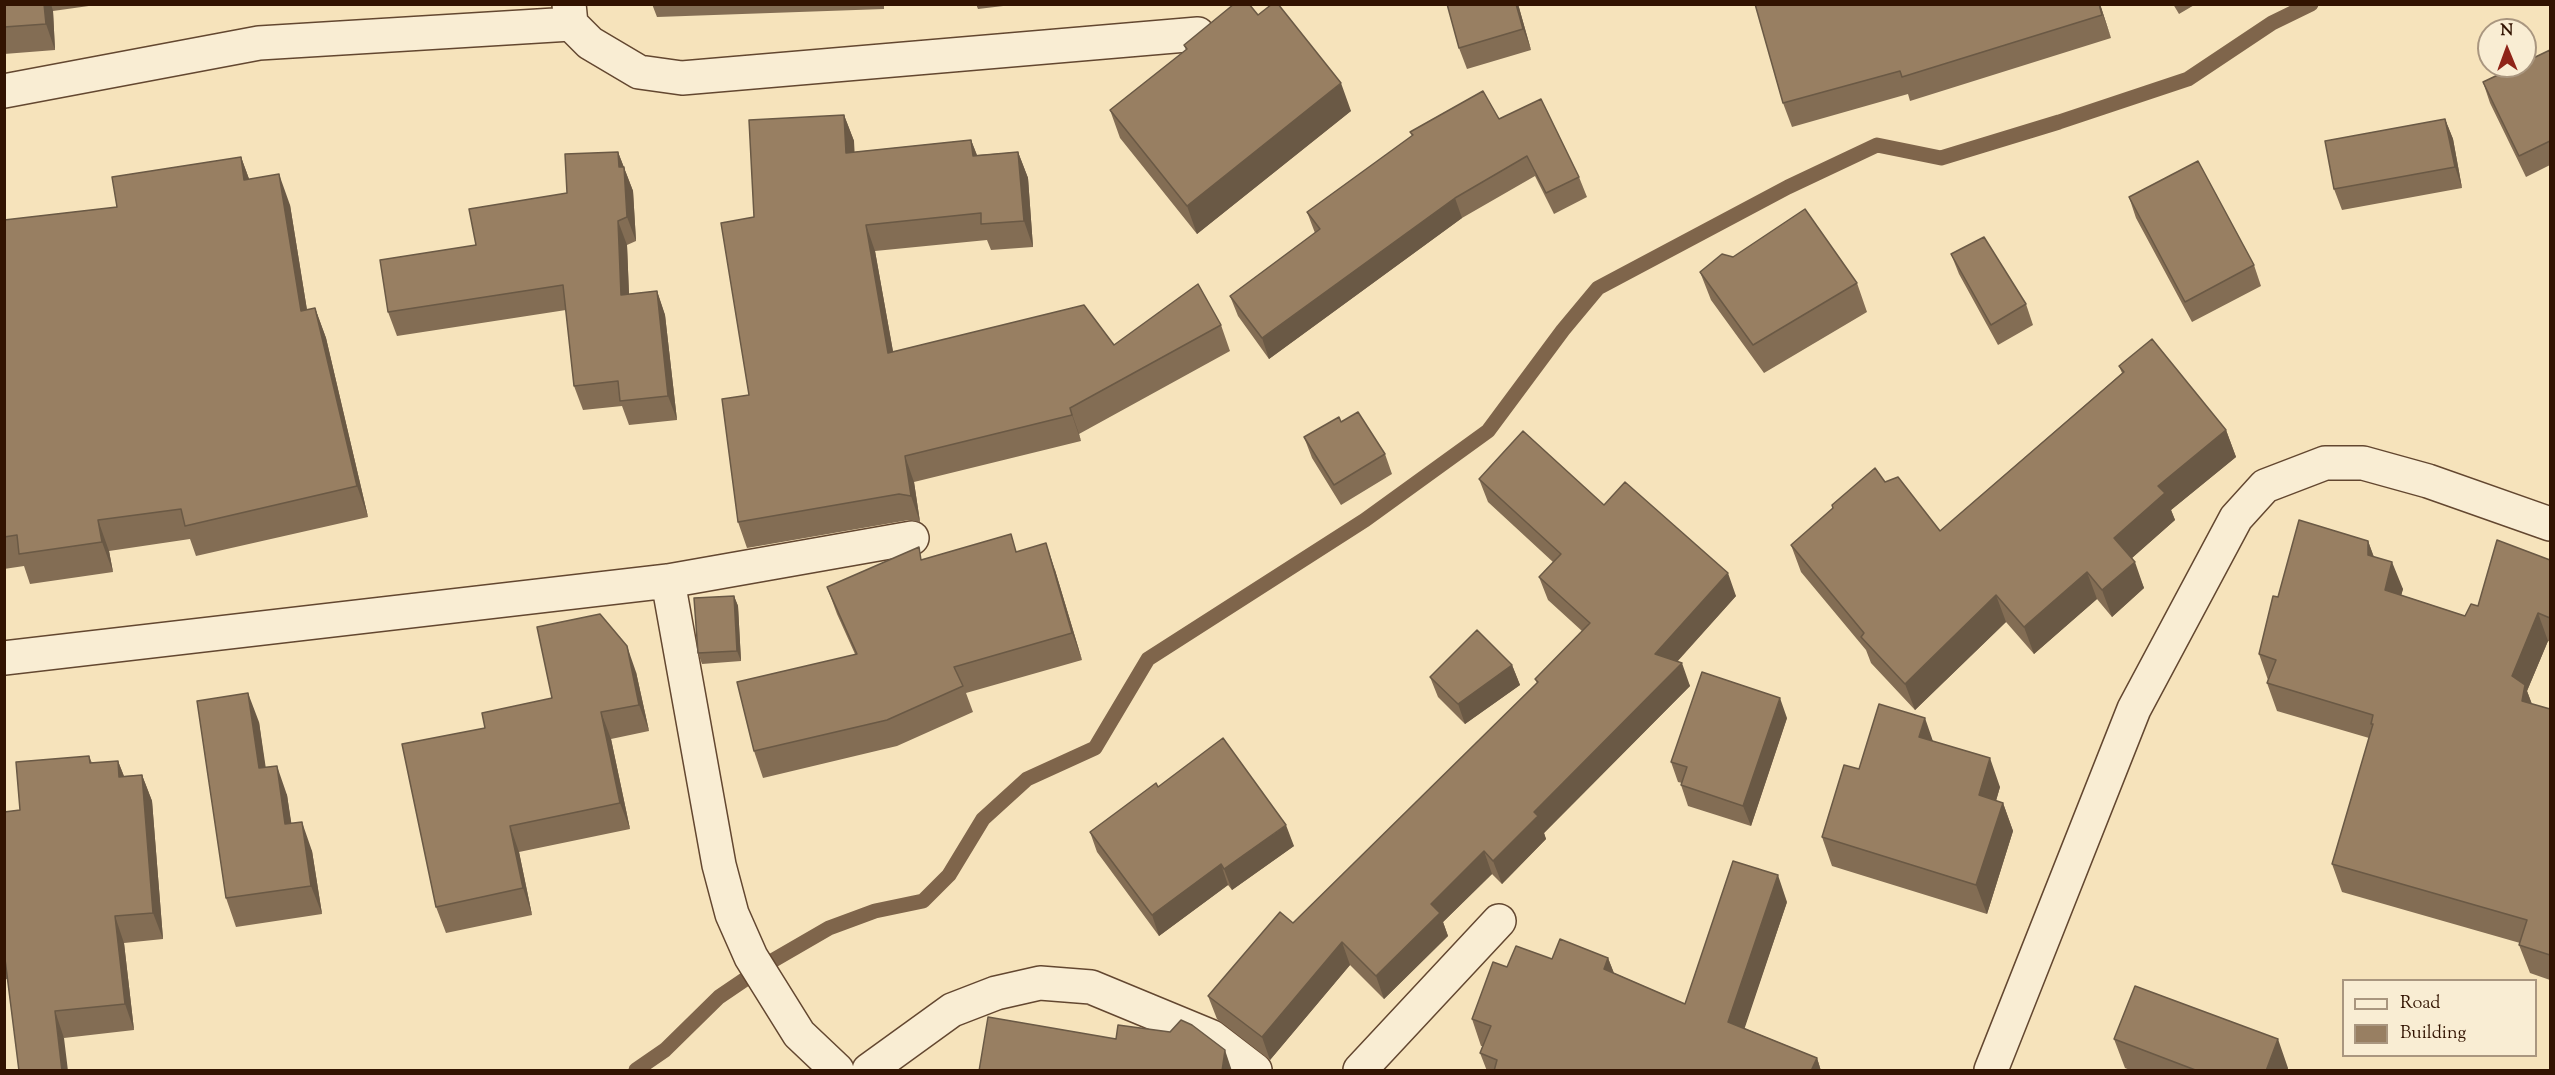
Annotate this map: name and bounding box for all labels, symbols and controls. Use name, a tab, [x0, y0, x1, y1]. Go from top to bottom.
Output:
north arrow	[2477, 18, 2537, 78]
text: N	[2500, 20, 2513, 43]
legend	[2342, 979, 2537, 1057]
text: Road	[2400, 991, 2440, 1017]
text: Building	[2400, 1021, 2466, 1047]

